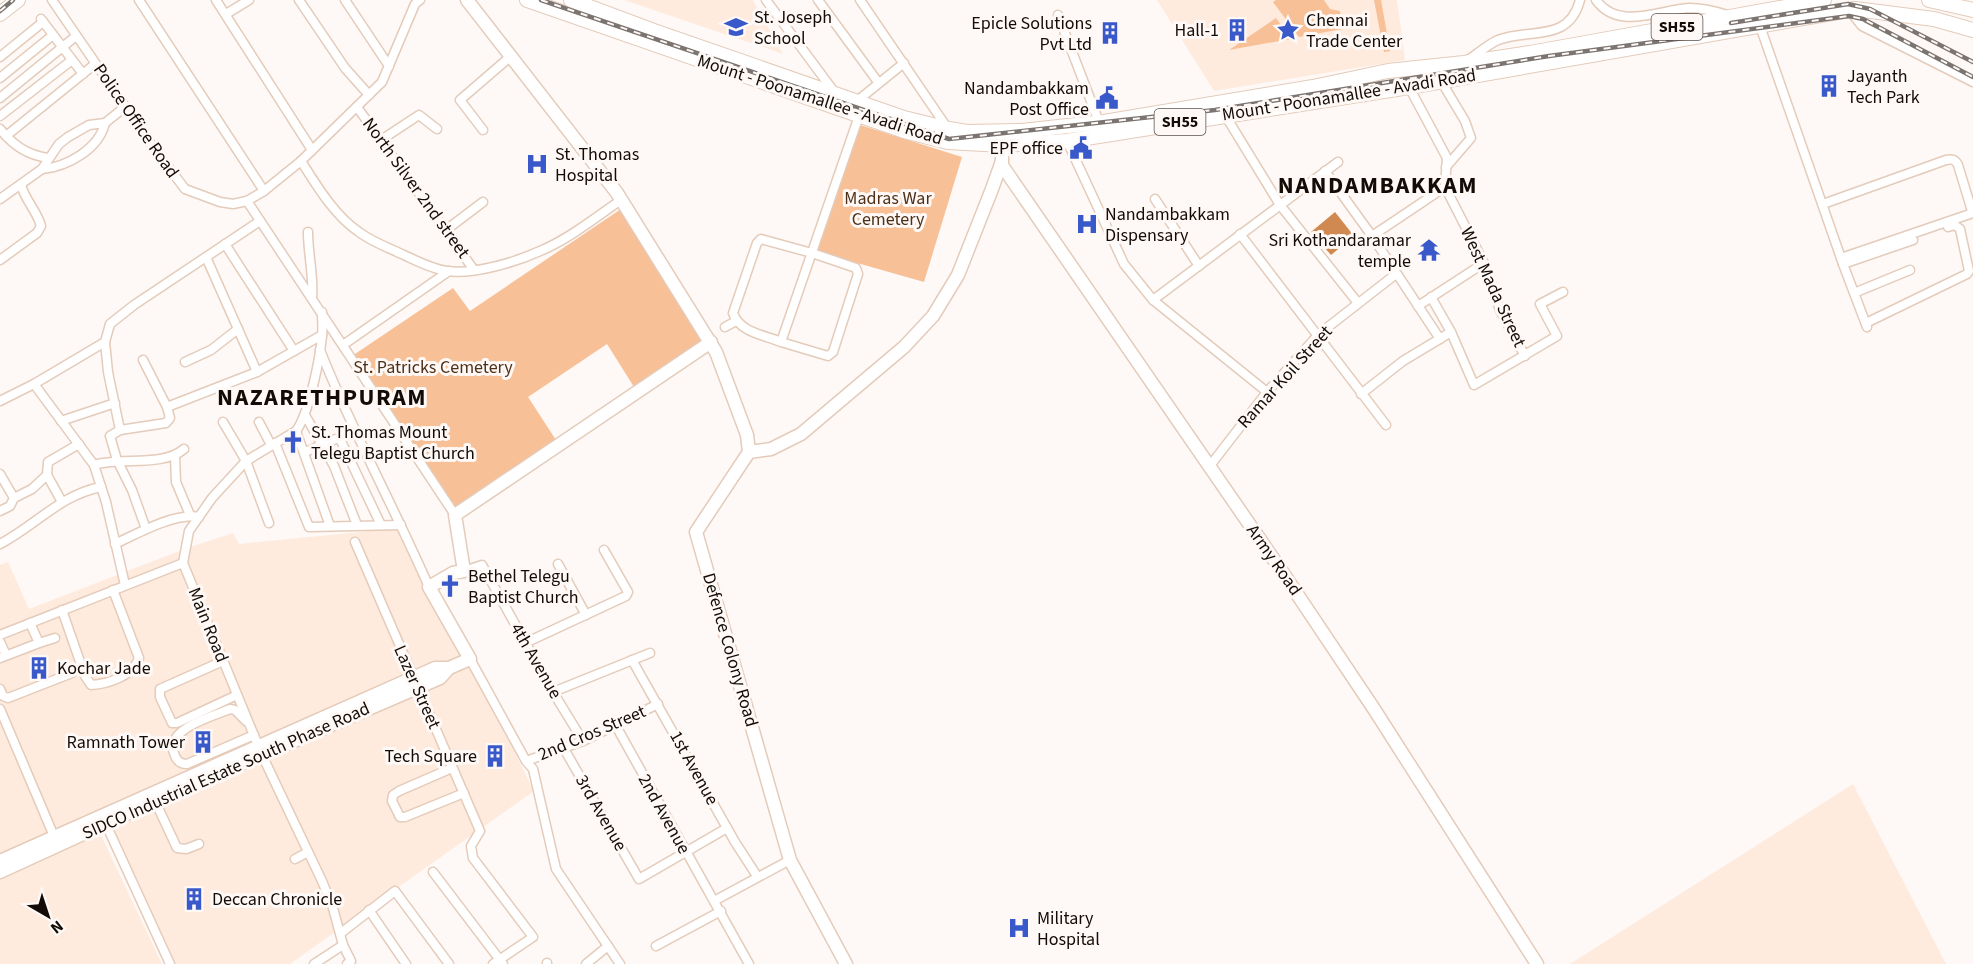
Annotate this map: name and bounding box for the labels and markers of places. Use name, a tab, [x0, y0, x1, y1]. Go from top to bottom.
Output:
place label: St. Joseph School	[754, 5, 832, 51]
place label: Chennai Trade Center	[1306, 8, 1403, 54]
place label: Epicle Solutions Pvt Ltd	[971, 11, 1092, 57]
school or university icon: St. Joseph School	[723, 14, 749, 40]
building icon: Hall-1	[1224, 17, 1250, 43]
place icon: Chennai Trade Center	[1275, 17, 1301, 43]
place label: Hall-1	[1174, 18, 1219, 43]
building icon: Epicle Solutions Pvt Ltd	[1097, 20, 1123, 46]
place label: Jayanth Tech Park	[1847, 64, 1920, 110]
building icon: Jayanth Tech Park	[1816, 73, 1842, 99]
place label: Nandambakkam Post Office	[964, 76, 1089, 122]
public building icon: Nandambakkam Post Office	[1094, 85, 1120, 111]
public building icon: EPF office	[1068, 135, 1094, 161]
place label: EPF office	[990, 136, 1063, 161]
place label: St. Thomas Hospital	[555, 142, 639, 188]
hospital icon: St. Thomas Hospital	[524, 151, 550, 177]
place label: Nandambakkam Dispensary	[1105, 202, 1230, 248]
hospital icon: Nandambakkam Dispensary	[1074, 211, 1100, 237]
place label: Sri Kothandaramar temple	[1268, 228, 1412, 274]
temple icon: Sri Kothandaramar temple	[1416, 237, 1442, 263]
place label: St. Thomas Mount Telegu Baptist Church	[311, 420, 475, 466]
church icon: St. Thomas Mount Telegu Baptist Church	[280, 429, 306, 455]
place label: Bethel Telegu Baptist Church	[468, 564, 579, 610]
church icon: Bethel Telegu Baptist Church	[437, 573, 463, 599]
building icon: Kochar Jade	[26, 655, 52, 681]
place label: Kochar Jade	[57, 656, 151, 681]
building icon: Ramnath Tower	[190, 729, 216, 755]
place label: Ramnath Tower	[66, 730, 186, 755]
building icon: Tech Square	[482, 743, 508, 769]
place label: Tech Square	[385, 744, 477, 769]
building icon: Deccan Chronicle	[181, 886, 207, 912]
place label: Deccan Chronicle	[212, 887, 342, 912]
place label: Military Hospital	[1037, 906, 1100, 952]
hospital icon: Military Hospital	[1006, 915, 1032, 941]

